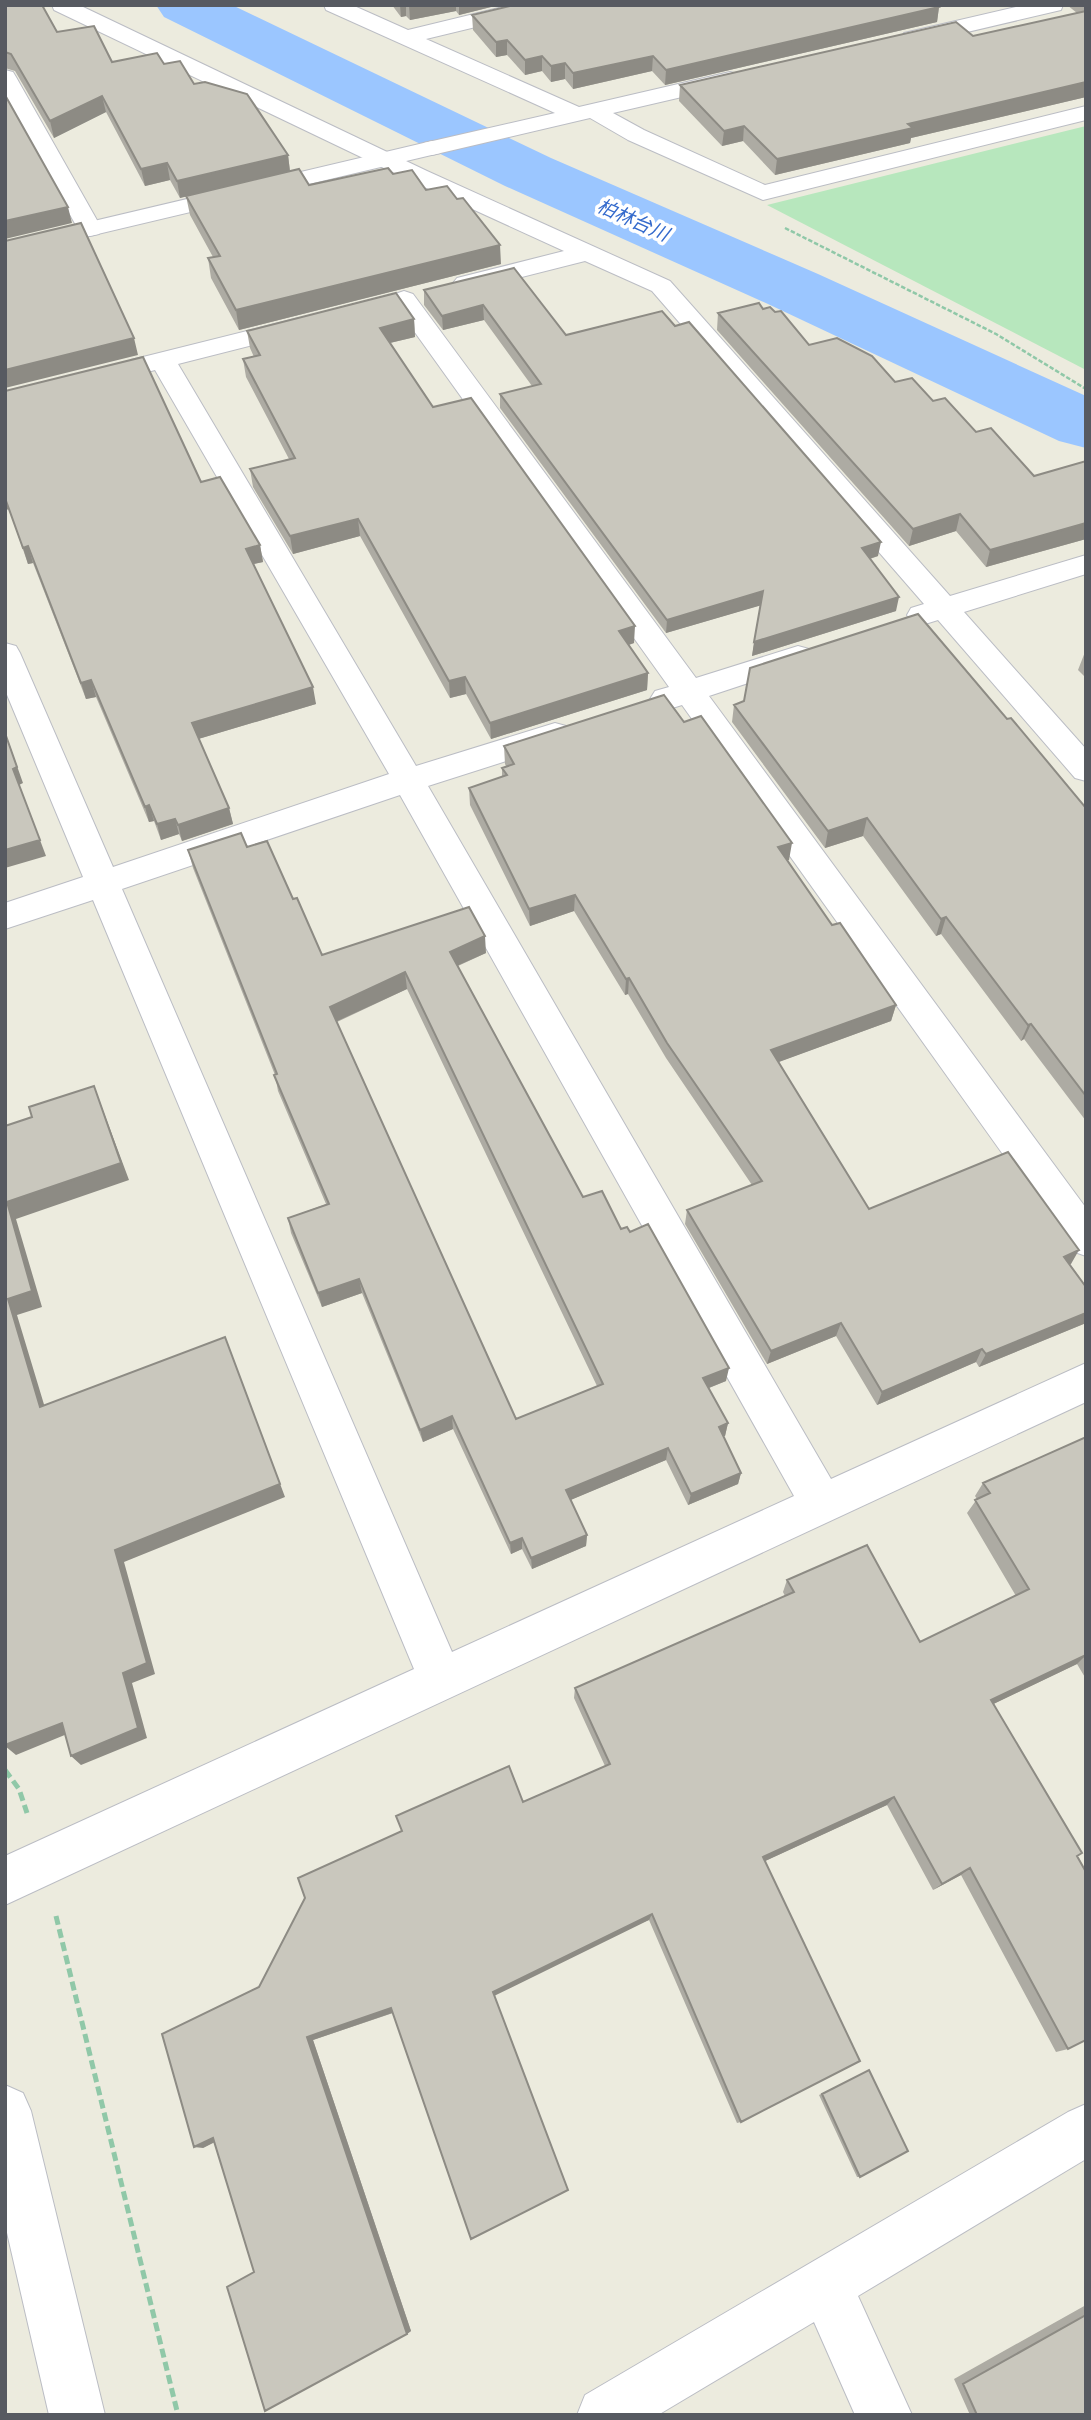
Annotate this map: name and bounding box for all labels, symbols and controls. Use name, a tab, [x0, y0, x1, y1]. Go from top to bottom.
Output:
water label: 柏林台川	[594, 194, 674, 247]

